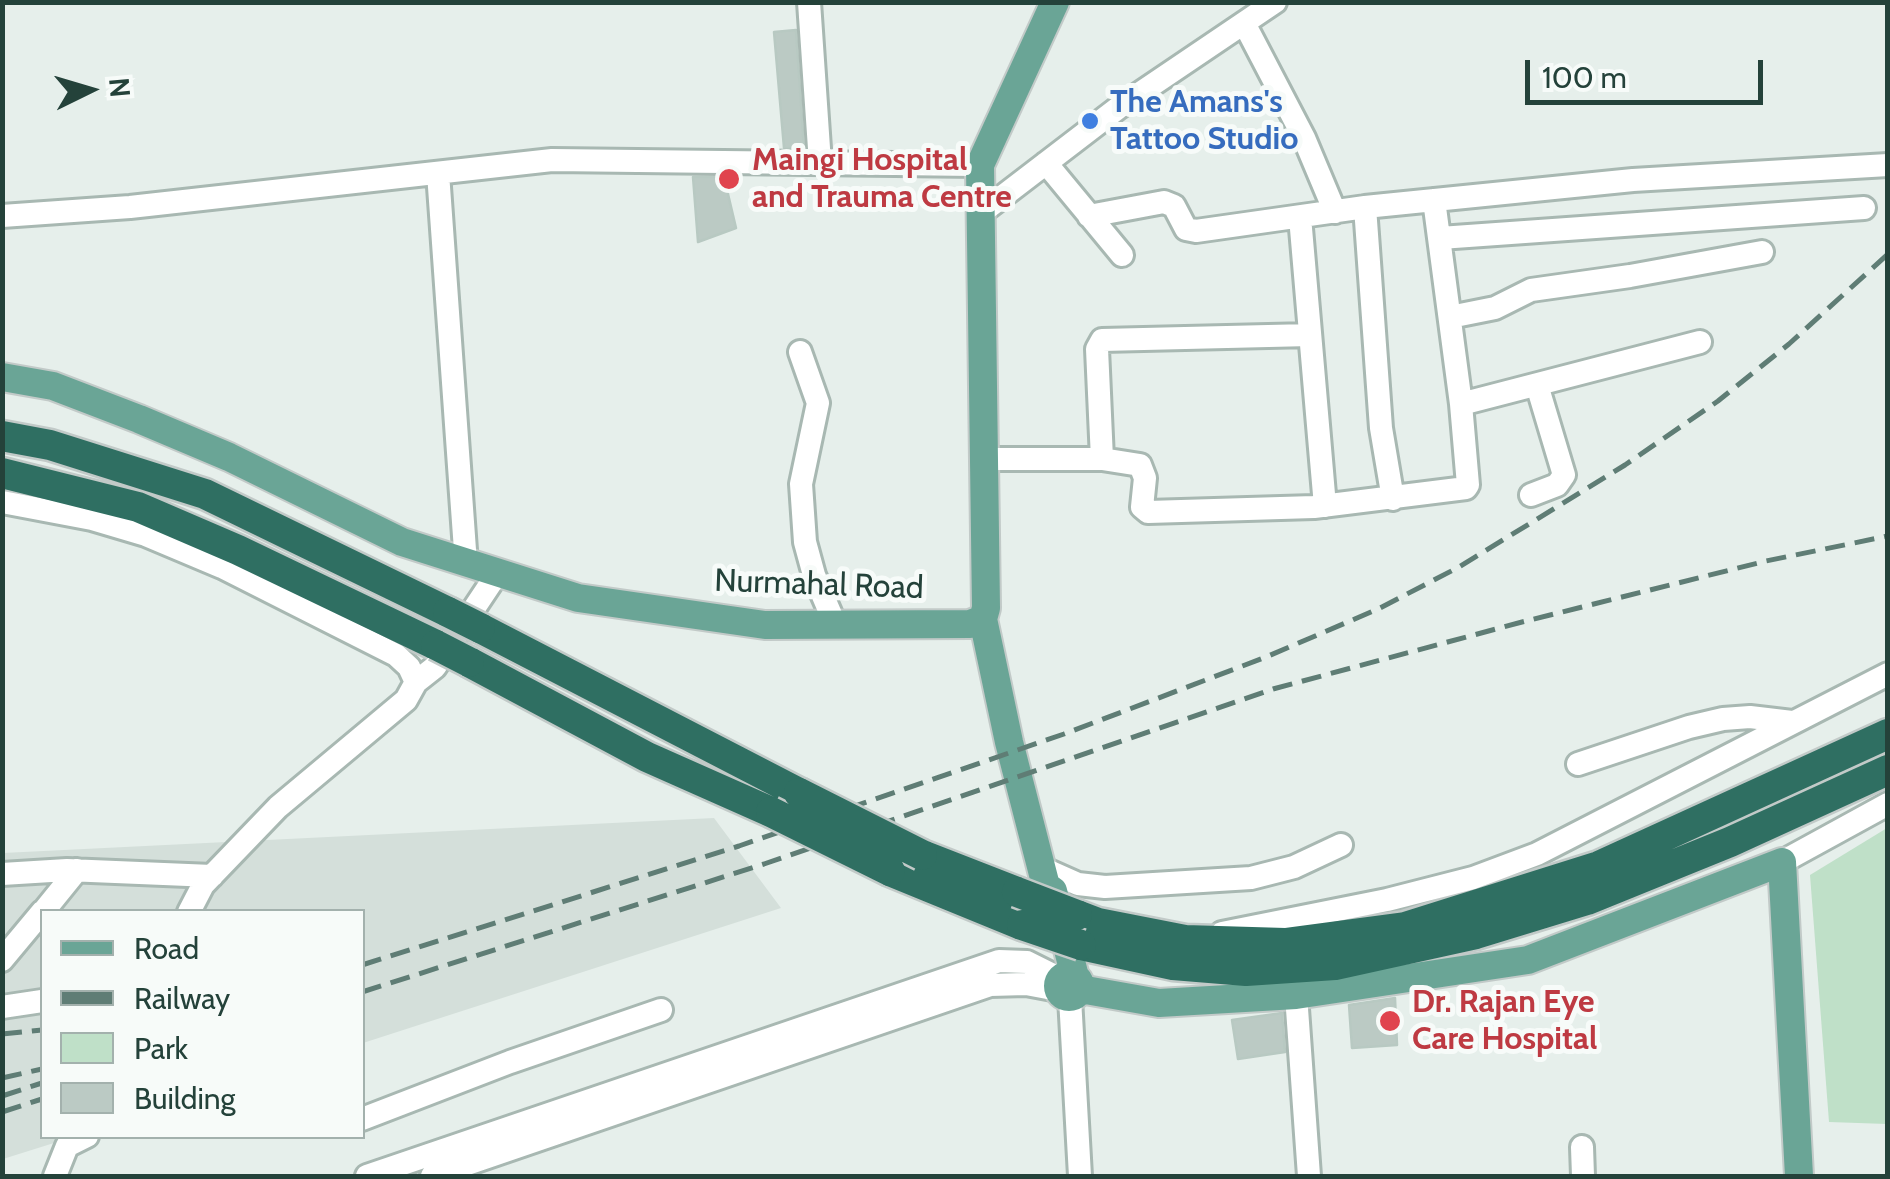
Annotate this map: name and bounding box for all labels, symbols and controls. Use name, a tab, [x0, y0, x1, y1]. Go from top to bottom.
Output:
north arrow	[40, 40, 140, 140]
scale bar	[1530, 40, 1768, 102]
text: 100 m	[1542, 59, 1627, 96]
text: N	[102, 76, 138, 99]
place label: The Amans's Tattoo Studio	[1110, 84, 1298, 159]
marker: The Amans's Tattoo Studio	[1079, 110, 1101, 132]
place label: Maingi Hospital and Trauma Centre	[752, 142, 1012, 217]
marker: Maingi Hospital and Trauma Centre	[716, 166, 742, 192]
street label: Nurmahal Road	[714, 562, 924, 608]
legend	[40, 909, 365, 1139]
text: Road	[134, 930, 199, 967]
text: Railway	[134, 980, 230, 1017]
place label: Dr. Rajan Eye Care Hospital	[1412, 984, 1597, 1059]
marker: Dr. Rajan Eye Care Hospital	[1377, 1008, 1403, 1034]
text: Park	[134, 1030, 188, 1067]
text: Building	[134, 1080, 236, 1117]

